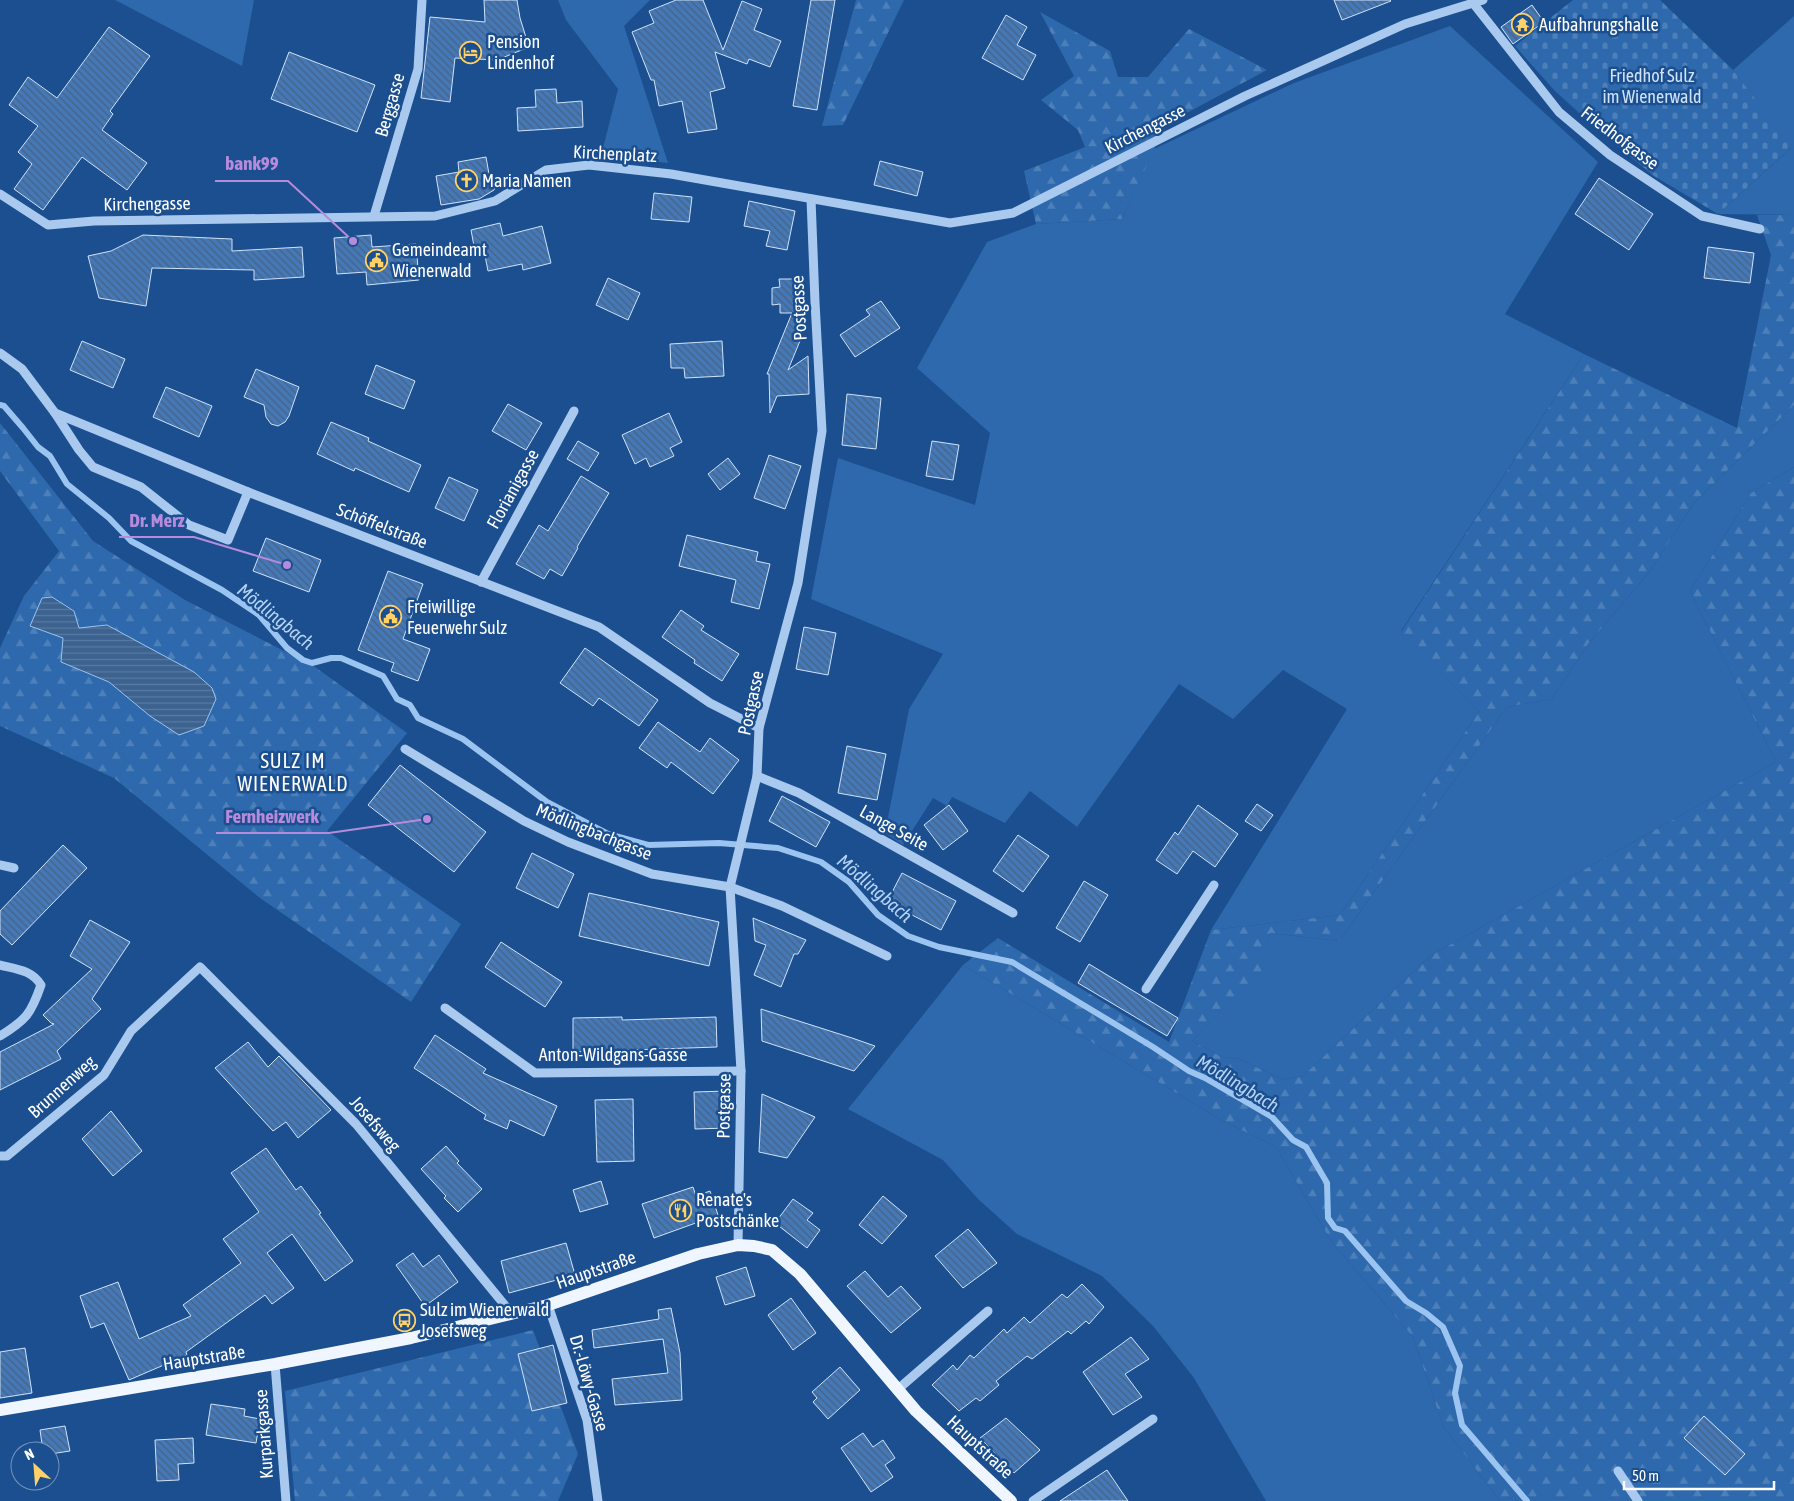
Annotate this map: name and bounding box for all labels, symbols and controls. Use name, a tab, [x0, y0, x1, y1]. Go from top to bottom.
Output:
temple icon: Aufbahrungshalle	[1511, 13, 1535, 37]
place label: Aufbahrungshalle	[1539, 14, 1659, 35]
place label: Pension Lindenhof	[487, 31, 554, 73]
hotel icon: Pension Lindenhof	[459, 40, 483, 64]
park label: Friedhof Sulz im Wienerwald	[1602, 65, 1702, 107]
street label: Berggasse	[370, 70, 409, 139]
street label: Kirchengasse	[1101, 99, 1188, 158]
street label: Friedhofgasse	[1577, 102, 1663, 174]
street label: Kirchenplatz	[573, 141, 658, 166]
callout: bank99	[215, 147, 288, 181]
text: bank99	[225, 152, 279, 174]
church icon: Maria Namen	[454, 169, 478, 193]
place label: Maria Namen	[482, 170, 572, 191]
street label: Kirchengasse	[103, 192, 191, 215]
place label: Gemeindeamt Wienerwald	[392, 239, 487, 281]
public building icon: Gemeindeamt Wienerwald	[364, 248, 388, 272]
street label: Postgasse	[786, 275, 811, 341]
street label: Florianigasse	[482, 445, 543, 532]
street label: Schöffelstraße	[334, 499, 431, 552]
callout: Dr. Merz	[119, 503, 194, 537]
text: Dr. Merz	[129, 509, 185, 531]
water label: Mödlingbach	[233, 578, 319, 654]
place label: Freiwillige Feuerwehr Sulz	[407, 596, 508, 638]
public building icon: Freiwillige Feuerwehr Sulz	[379, 605, 403, 629]
street label: Postgasse	[733, 669, 768, 737]
district label: SULZ IM WIENERWALD	[237, 749, 349, 795]
callout: Fernheizwerk	[216, 799, 329, 833]
street label: Mödlingbachgasse	[533, 799, 655, 864]
street label: Lange Seite	[856, 800, 932, 855]
text: Fernheizwerk	[225, 805, 319, 827]
water label: Mödlingbach	[833, 849, 917, 927]
street label: Anton-Wildgans-Gasse	[539, 1044, 687, 1065]
water label: Mödlingbach	[1193, 1050, 1283, 1116]
street label: Brunnenweg	[24, 1051, 100, 1122]
street label: Postgasse	[712, 1073, 735, 1139]
street label: Josefsweg	[346, 1092, 405, 1156]
place label: Renate's Postschänke	[696, 1189, 779, 1231]
restaurant icon: Renate's Postschänke	[668, 1198, 692, 1222]
street label: Hauptstraße	[553, 1246, 638, 1293]
place label: Sulz im Wienerwald Josefsweg	[420, 1299, 549, 1341]
bus stop icon: Sulz im Wienerwald Josefsweg	[392, 1308, 416, 1332]
street label: Dr.-Löwy-Gasse	[566, 1332, 613, 1433]
street label: Hauptstraße	[161, 1341, 246, 1374]
street label: Kurparkgasse	[250, 1389, 277, 1479]
street label: Hauptstraße	[943, 1411, 1018, 1483]
north arrow	[10, 1441, 60, 1491]
text: N	[22, 1445, 37, 1463]
scale bar	[1624, 1458, 1774, 1490]
text: 50 m	[1632, 1467, 1659, 1484]

